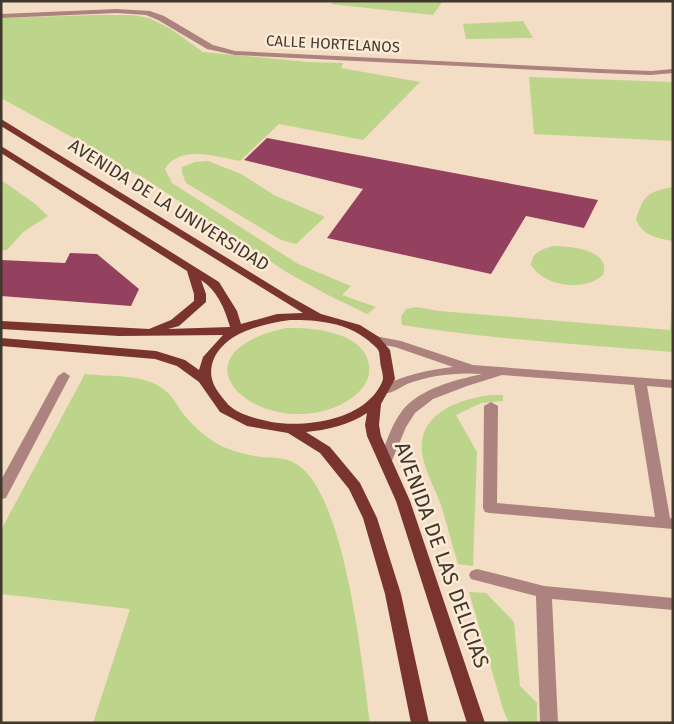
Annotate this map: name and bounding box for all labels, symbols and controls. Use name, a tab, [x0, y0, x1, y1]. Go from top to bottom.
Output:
street label: CALLE HORTELANOS	[266, 32, 400, 56]
street label: AVENIDA DE LA UNIVERSIDAD	[65, 134, 273, 276]
street label: AVENIDA DE LAS DELICIAS	[389, 438, 495, 672]

